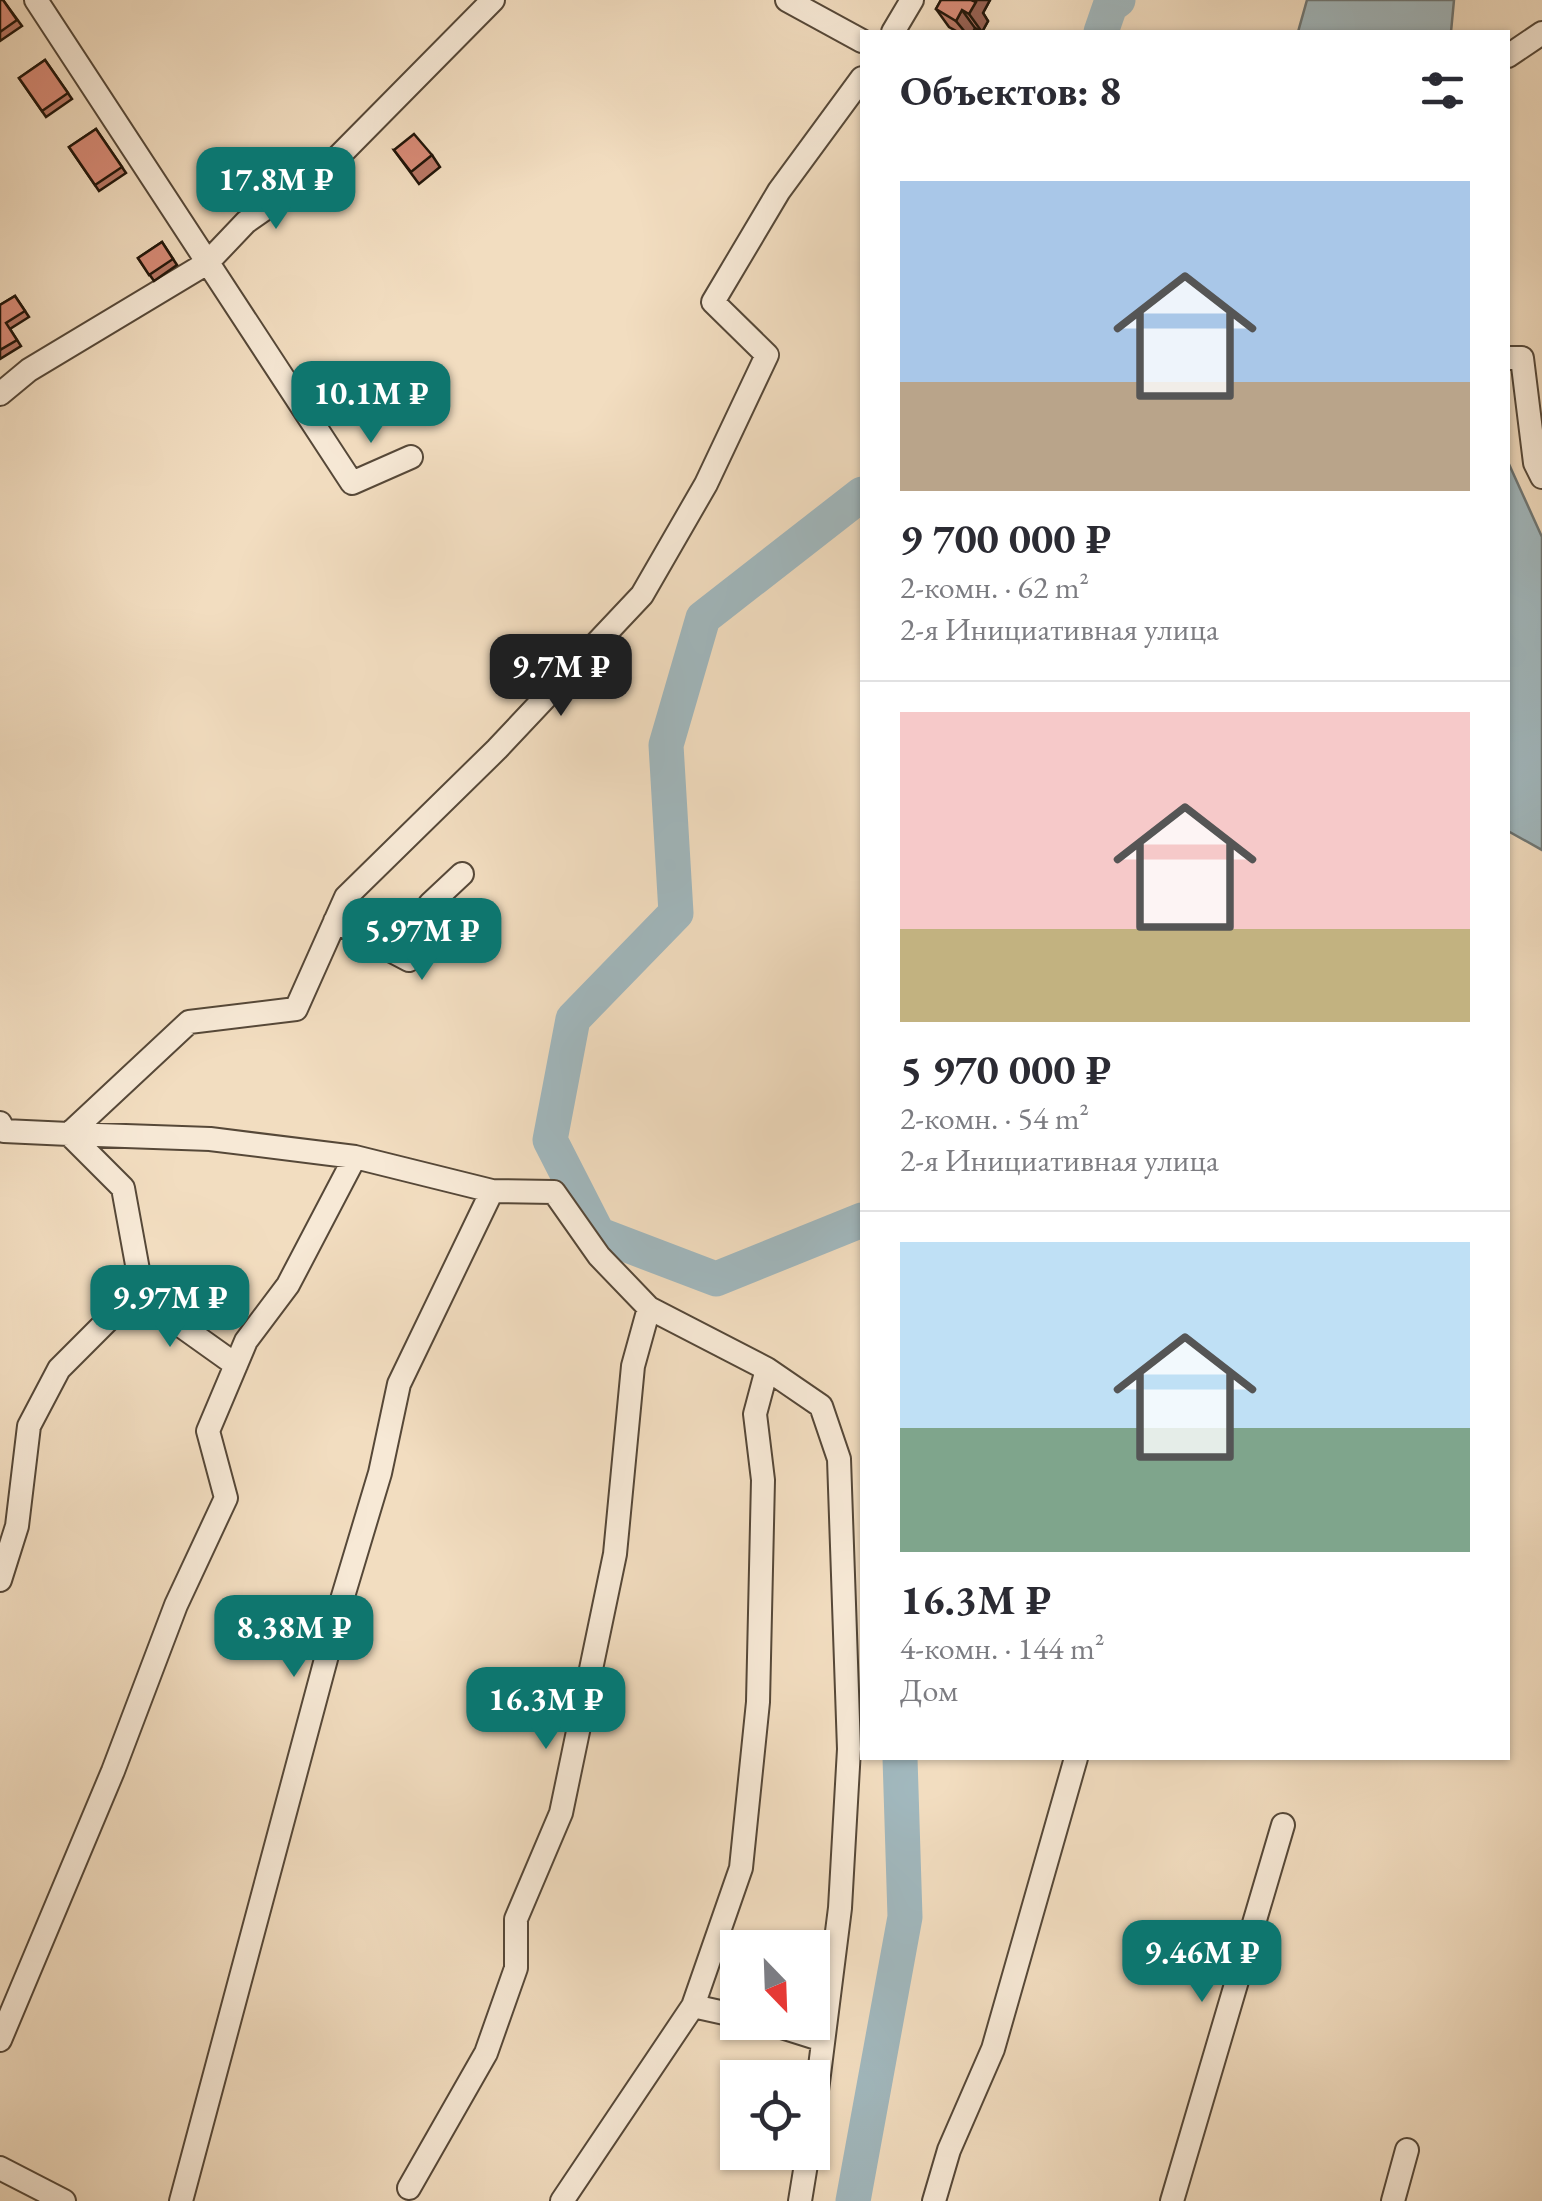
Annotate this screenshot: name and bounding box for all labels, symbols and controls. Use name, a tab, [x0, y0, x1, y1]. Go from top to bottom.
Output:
text: Объектов: 8	[900, 63, 1121, 118]
icon: filters	[1415, 63, 1470, 118]
pin: 17.8M ₽	[184, 147, 368, 232]
text: 17.8M ₽	[218, 158, 334, 200]
icon: home	[1095, 246, 1275, 426]
pin: 10.1M ₽	[279, 361, 463, 446]
text: 10.1M ₽	[313, 372, 429, 414]
text: 9 700 000 ₽	[900, 511, 1111, 566]
text: 2-комн. · 62 m²	[900, 566, 1089, 608]
text: 2-я Инициативная улица	[900, 608, 1219, 650]
pin: 9.7M ₽	[480, 634, 642, 719]
text: 9.7M ₽	[512, 645, 610, 687]
icon: home	[1095, 777, 1275, 957]
pin: 5.97M ₽	[330, 898, 514, 983]
text: 5.97M ₽	[364, 909, 480, 951]
text: 5 970 000 ₽	[900, 1042, 1111, 1097]
text: 2-комн. · 54 m²	[900, 1097, 1089, 1139]
text: 2-я Инициативная улица	[900, 1139, 1219, 1181]
pin: 9.97M ₽	[78, 1265, 262, 1350]
text: 9.97M ₽	[112, 1276, 228, 1318]
icon: home	[1095, 1307, 1275, 1487]
text: 16.3M ₽	[900, 1572, 1051, 1627]
pin: 8.38M ₽	[202, 1595, 386, 1680]
text: 8.38M ₽	[236, 1606, 352, 1648]
text: 4-комн. · 144 m²	[900, 1627, 1105, 1669]
pin: 16.3M ₽	[454, 1667, 638, 1752]
text: Дом	[900, 1669, 958, 1711]
text: 16.3M ₽	[488, 1678, 604, 1720]
pin: 9.46M ₽	[1110, 1920, 1294, 2005]
north arrow	[720, 1930, 830, 2040]
map controls	[720, 1930, 830, 2170]
text: 9.46M ₽	[1144, 1931, 1260, 1973]
button: locate	[720, 2060, 830, 2170]

